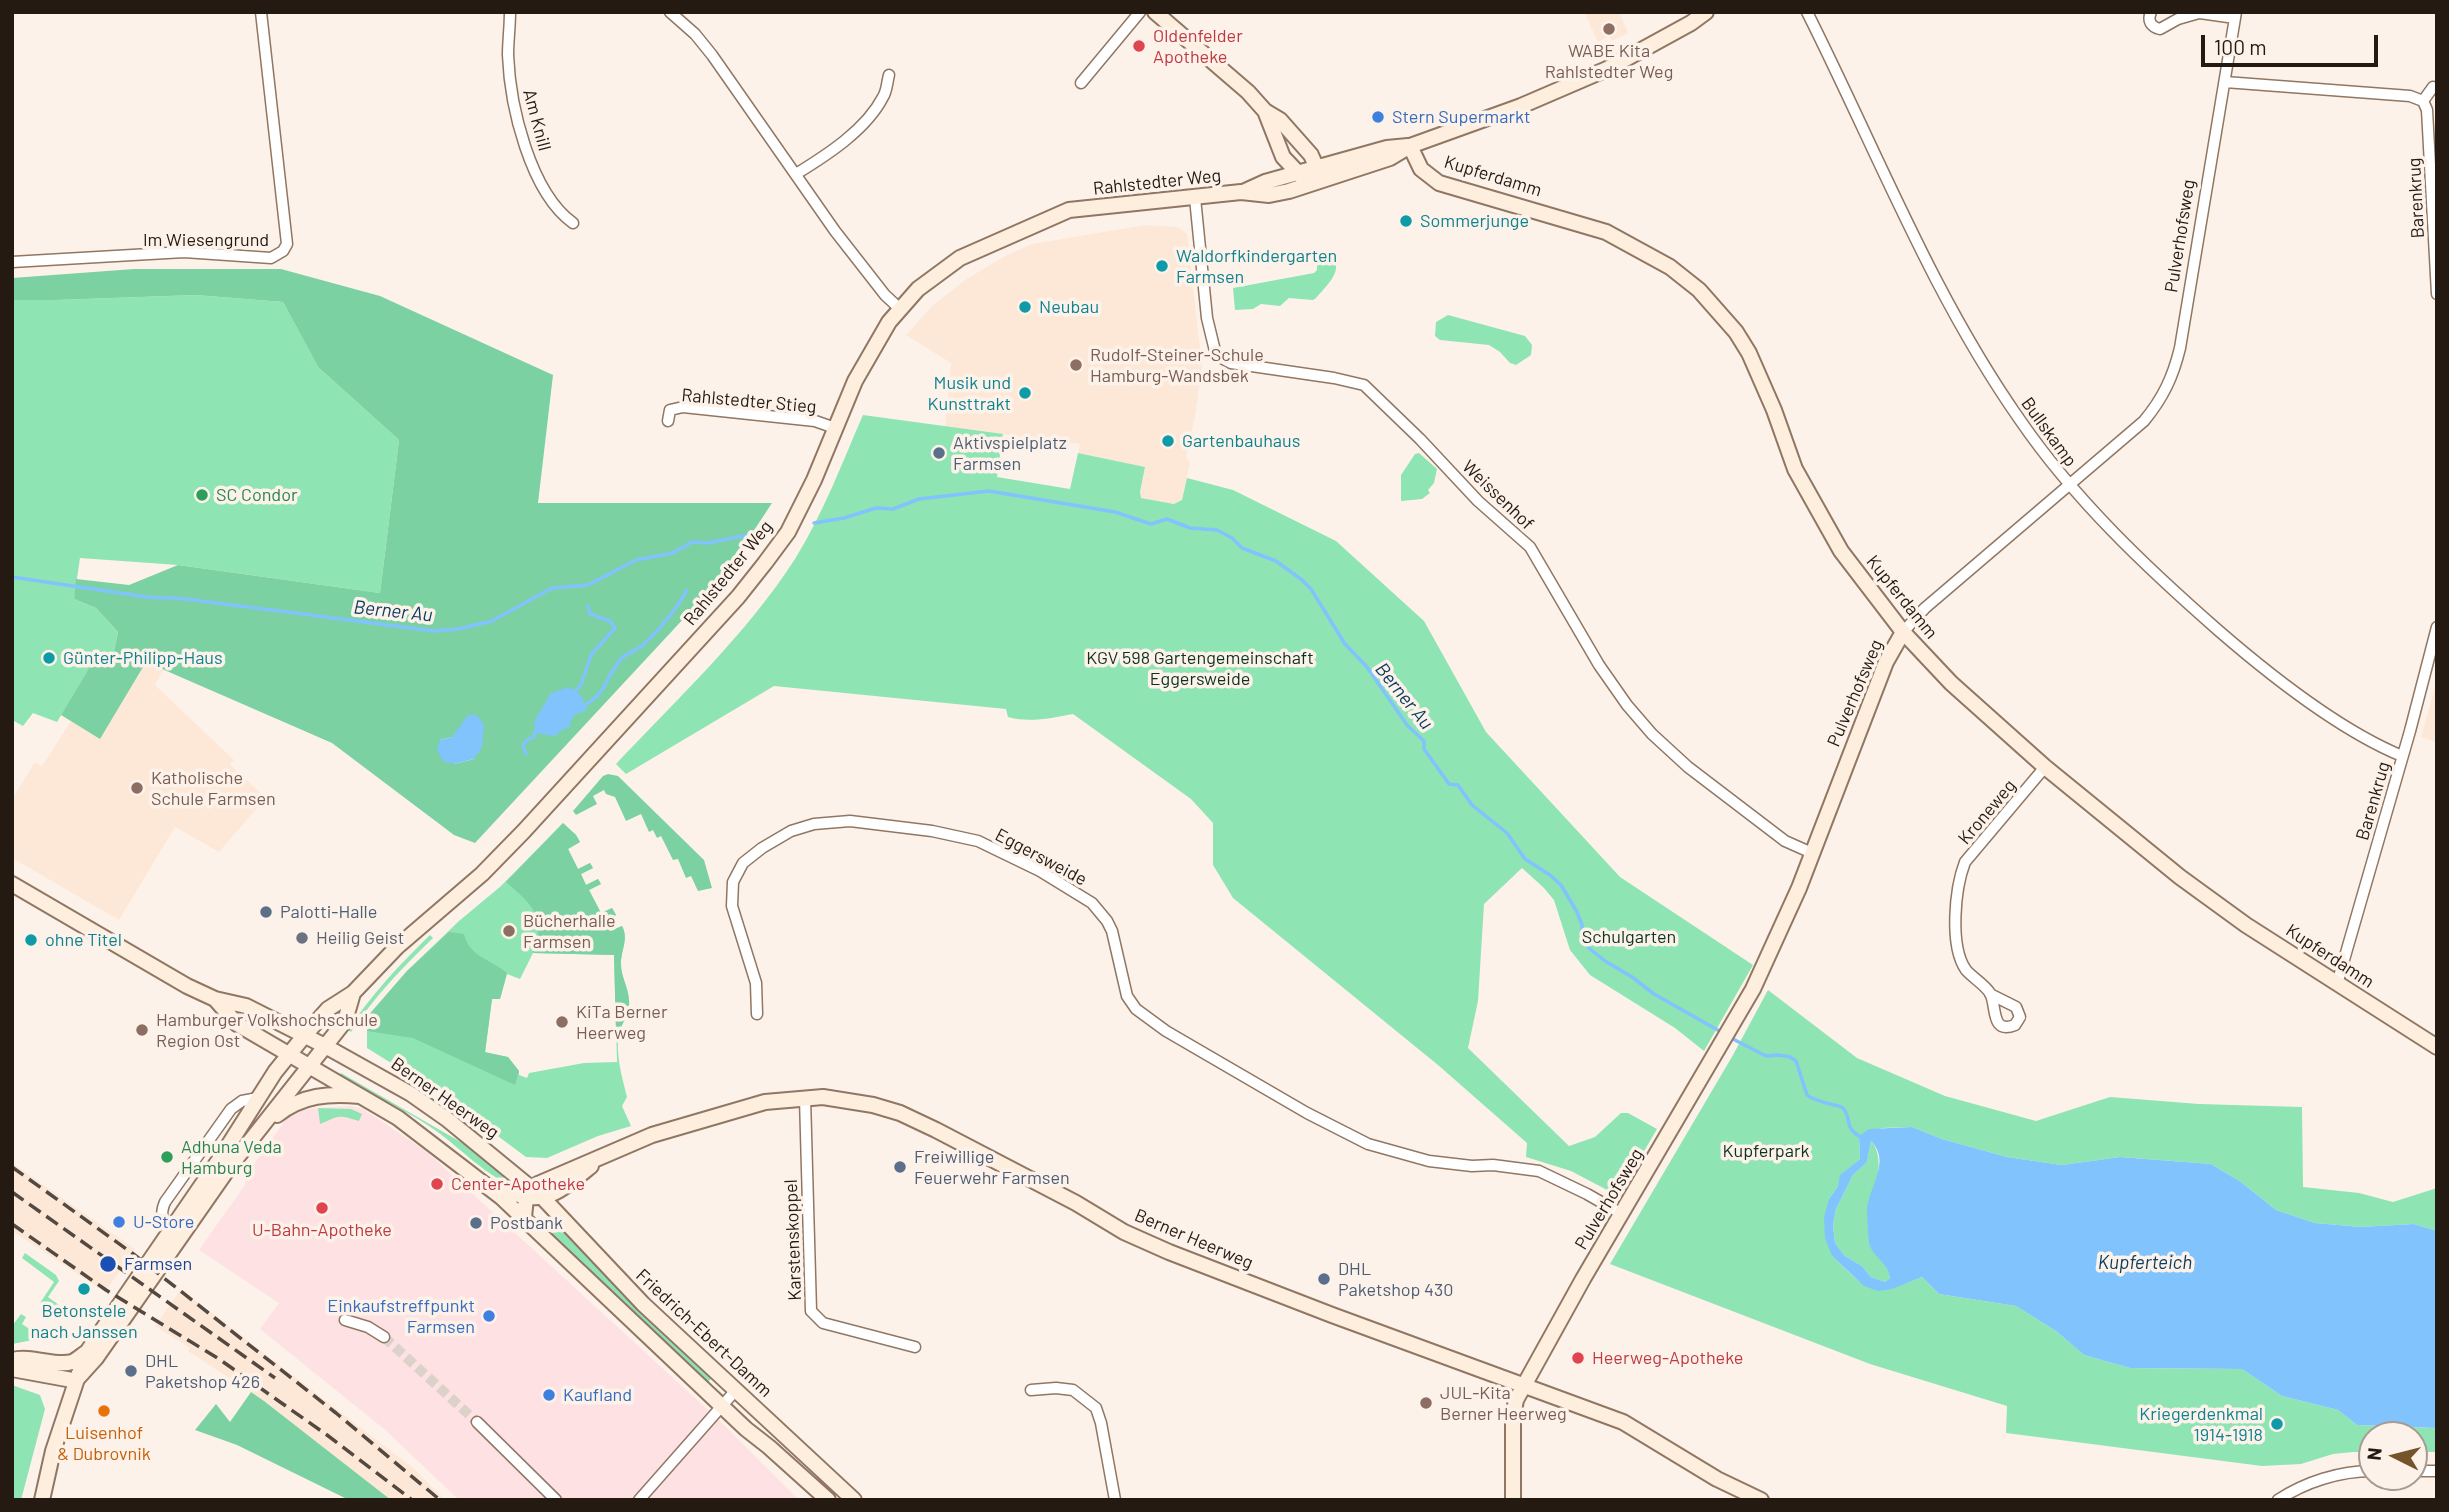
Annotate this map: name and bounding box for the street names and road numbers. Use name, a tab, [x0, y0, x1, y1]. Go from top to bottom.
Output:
street label: Am Knill	[518, 87, 556, 153]
street label: Kupferdamm	[1442, 151, 1544, 201]
street label: Barenkrug	[2403, 157, 2429, 239]
street label: Rahlstedter Weg	[1092, 165, 1222, 199]
street label: Pulverhofsweg	[2160, 178, 2200, 294]
street label: Im Wiesengrund	[143, 229, 269, 251]
street label: Rahlstedter Stieg	[681, 384, 817, 418]
street label: Bullskamp	[2017, 393, 2081, 471]
street label: Weissenhof	[1458, 456, 1538, 534]
street label: Rahlstedter Weg	[679, 516, 777, 630]
street label: Kupferdamm	[1862, 551, 1942, 643]
street label: Pulverhofsweg	[1823, 636, 1887, 750]
street label: Barenkrug	[2351, 759, 2395, 843]
street label: Kroneweg	[1954, 775, 2020, 849]
street label: Eggersweide	[992, 824, 1090, 890]
street label: Kupferdamm	[2282, 919, 2378, 993]
street label: Berner Heerweg	[387, 1053, 503, 1143]
street label: Pulverhofsweg	[1570, 1144, 1648, 1254]
street label: Karstenskoppel	[780, 1179, 806, 1301]
street label: Berner Heerweg	[1131, 1204, 1257, 1274]
street label: Friedrich-Ebert-Damm	[632, 1264, 776, 1402]

